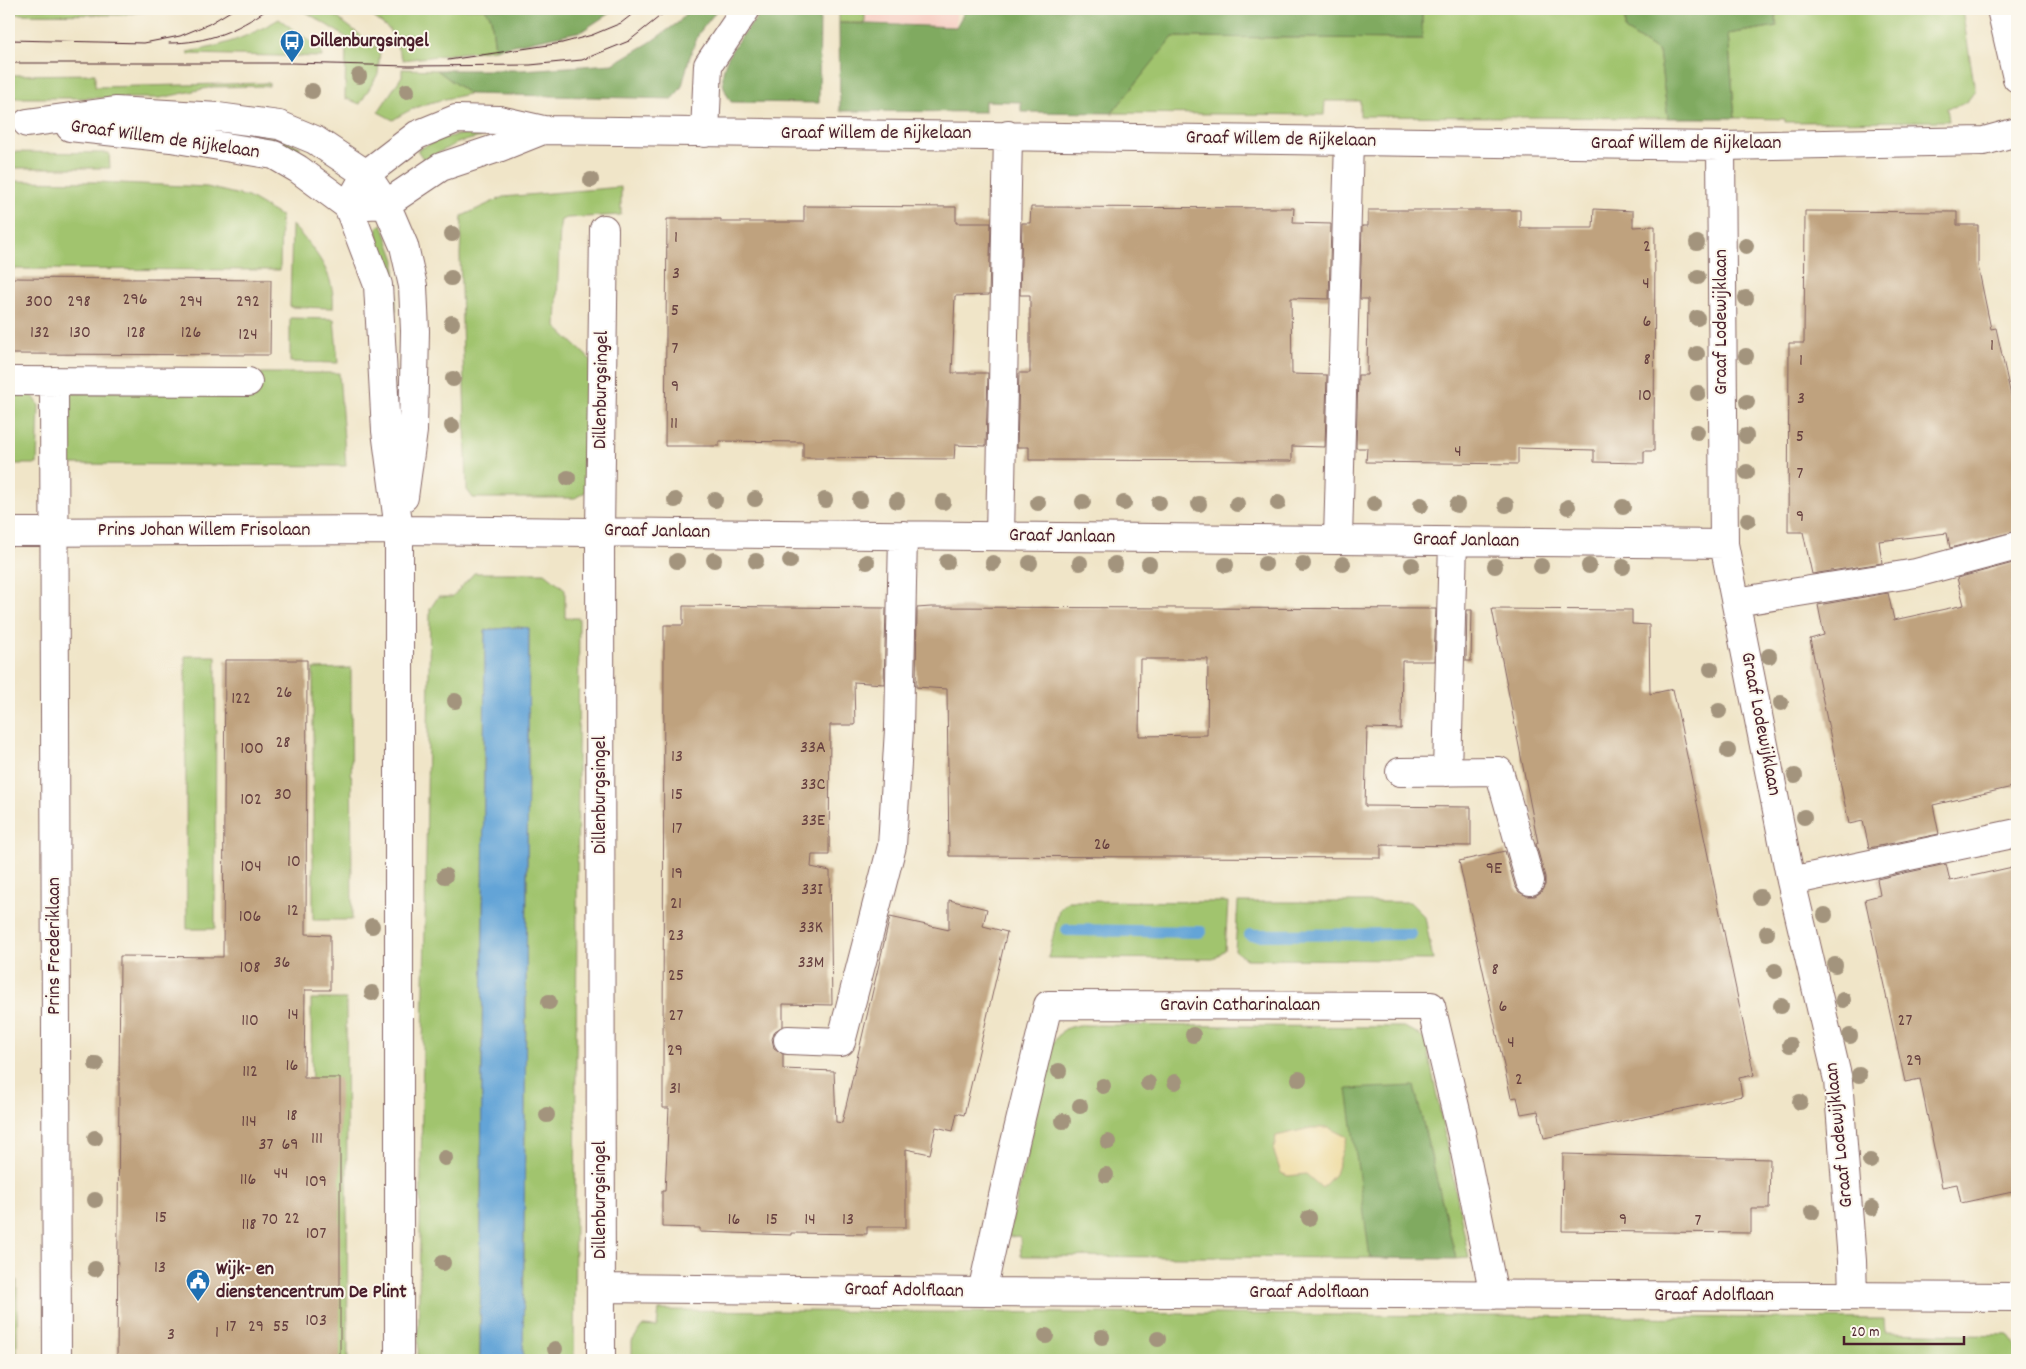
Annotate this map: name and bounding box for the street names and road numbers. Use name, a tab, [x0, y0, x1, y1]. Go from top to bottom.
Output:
street label: Graaf Willem de Rijkelaan	[69, 113, 261, 167]
street label: Graaf Willem de Rijkelaan	[781, 120, 971, 148]
street label: Graaf Willem de Rijkelaan	[1185, 124, 1377, 156]
street label: Graaf Willem de Rijkelaan	[1591, 130, 1781, 158]
street label: Graaf Lodewijklaan	[1708, 249, 1736, 395]
street label: Dillenburgsingel	[587, 330, 617, 450]
street label: Prins Johan Willem Frisolaan	[98, 517, 310, 545]
street label: Graaf Janlaan	[603, 517, 711, 547]
street label: Graaf Janlaan	[1008, 522, 1116, 552]
street label: Graaf Janlaan	[1412, 526, 1520, 556]
street label: Graaf Lodewijklaan	[1732, 650, 1788, 798]
street label: Dillenburgsingel	[587, 735, 615, 854]
street label: Prins Frederiklaan	[41, 877, 69, 1015]
street label: Gravin Catharinalaan	[1160, 992, 1320, 1020]
street label: Graaf Lodewijklaan	[1818, 1061, 1862, 1209]
street label: Dillenburgsingel	[587, 1140, 615, 1259]
street label: Graaf Adolflaan	[844, 1276, 964, 1306]
street label: Graaf Adolflaan	[1249, 1279, 1369, 1307]
street label: Graaf Adolflaan	[1654, 1282, 1774, 1310]

